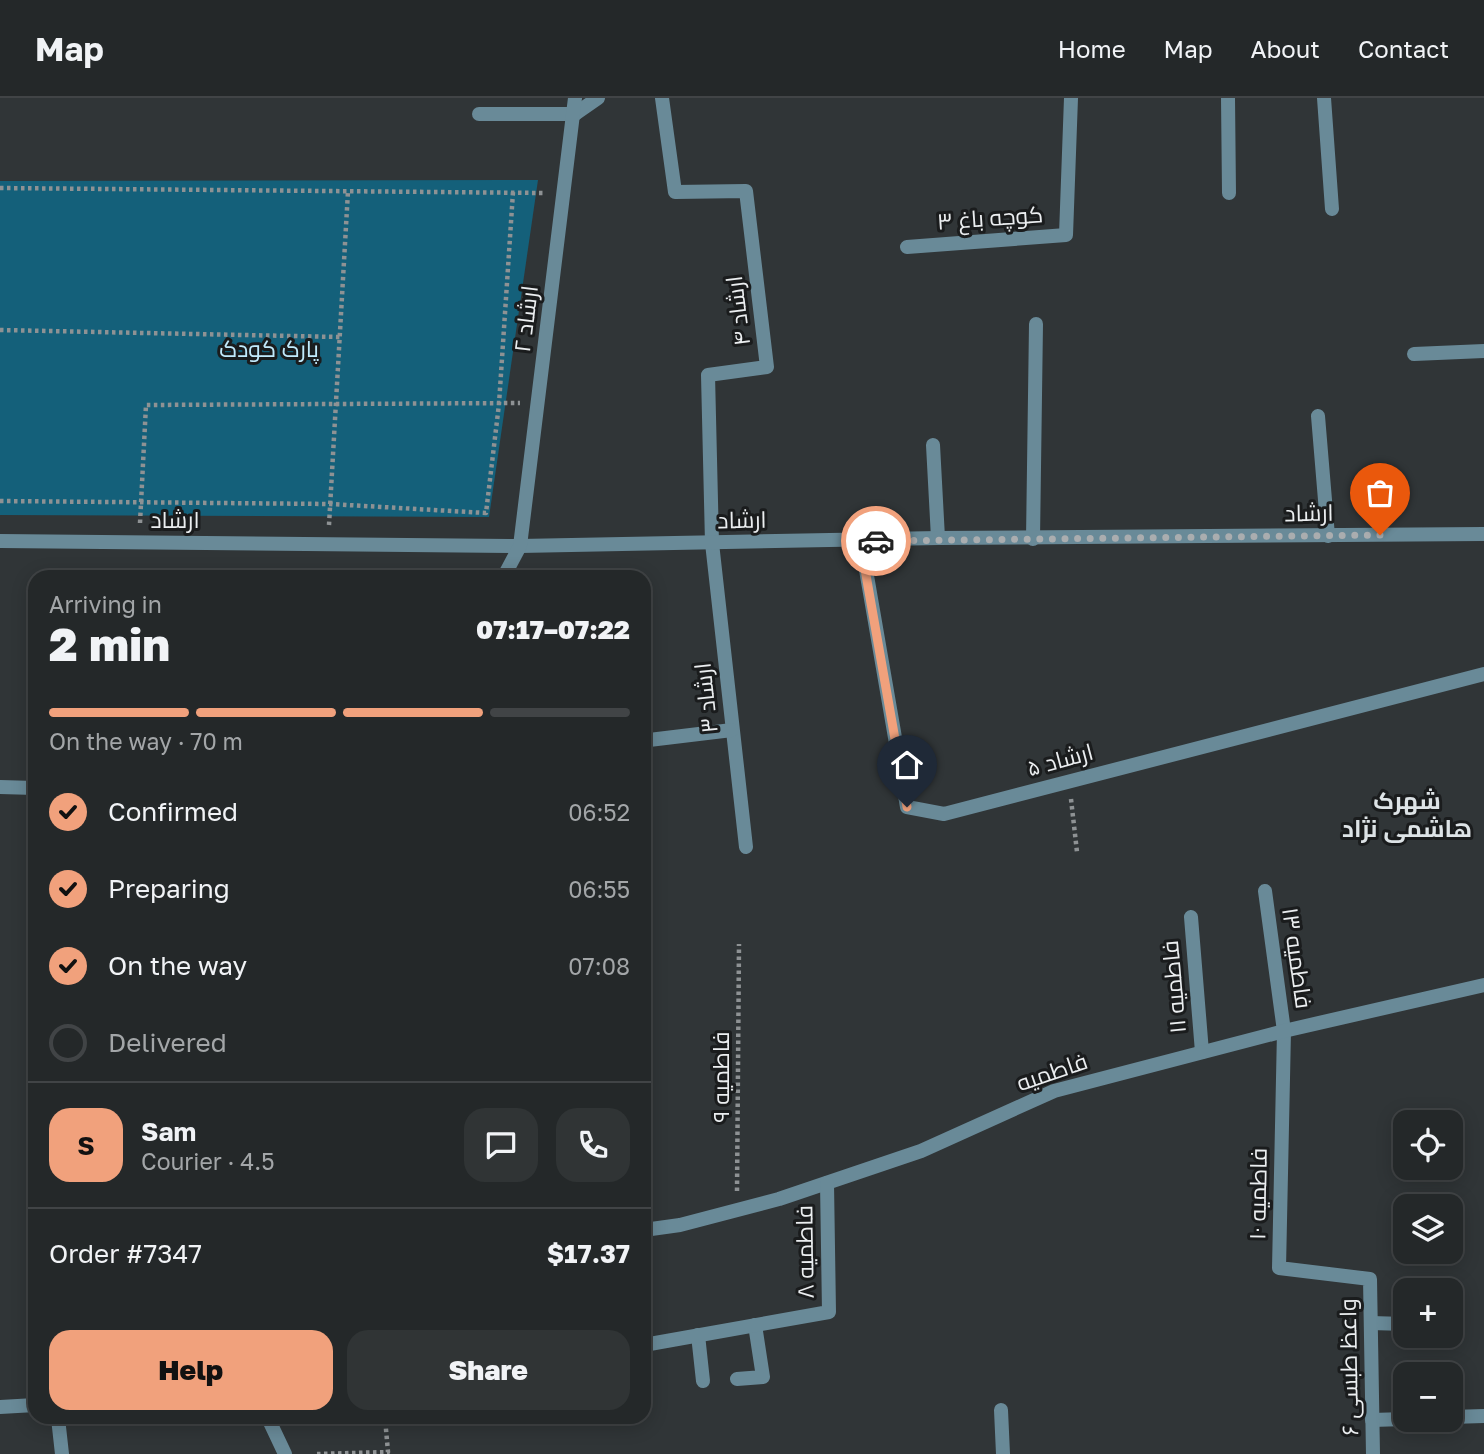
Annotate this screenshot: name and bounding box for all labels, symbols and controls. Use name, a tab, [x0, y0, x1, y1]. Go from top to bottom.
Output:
text: Map	[35, 29, 104, 68]
text: Home	[1058, 34, 1126, 63]
text: Map	[1164, 34, 1213, 63]
text: About	[1251, 34, 1320, 63]
text: Contact	[1358, 34, 1449, 63]
street label: کوچه باغ ۳	[936, 199, 1044, 238]
street label: ارشاد ۴	[719, 275, 755, 348]
street label: ارشاد ۲	[507, 284, 543, 354]
park label: پارک کودک	[219, 334, 319, 364]
pin	[1350, 463, 1410, 535]
icon: bag	[1361, 474, 1399, 512]
street label: ارشاد	[1284, 498, 1334, 526]
street label: ارشاد	[150, 505, 200, 533]
street label: ارشاد	[717, 505, 767, 533]
courier	[841, 506, 911, 576]
icon: car	[857, 522, 895, 560]
text: Arriving in	[49, 590, 162, 618]
text: 07:17–07:22	[476, 614, 630, 645]
text: 2 min	[49, 616, 170, 671]
street label: ارشاد ۳	[687, 662, 723, 735]
text: On the way · 70 m	[49, 727, 243, 755]
pin	[877, 735, 937, 807]
street label: ارشاد ۵	[1024, 737, 1096, 781]
icon: home	[888, 746, 926, 784]
district label: شهرک هاشمی نژاد	[1342, 785, 1472, 843]
icon: check	[49, 793, 87, 831]
text: Confirmed	[108, 796, 238, 827]
text: 06:52	[568, 798, 630, 826]
icon: check	[49, 870, 87, 908]
text: Preparing	[108, 873, 230, 904]
text: 06:55	[568, 875, 630, 903]
street label: فاطمیه ۱۳	[1277, 905, 1319, 1010]
street label: فاطمیه ۱۱	[1155, 939, 1191, 1035]
icon: check	[49, 947, 87, 985]
text: On the way	[108, 950, 247, 981]
text: 07:08	[568, 952, 630, 980]
text: Delivered	[108, 1027, 227, 1058]
street label: فاطمیه ۹	[706, 1031, 734, 1123]
street label: فاطمیه	[1012, 1046, 1091, 1096]
button: chat	[464, 1108, 538, 1182]
button: phone	[556, 1108, 630, 1182]
map controls	[1393, 1110, 1463, 1432]
button: locate	[1393, 1110, 1463, 1180]
text: Sam	[141, 1116, 196, 1147]
text: S	[77, 1130, 95, 1161]
text: Courier · 4.5	[141, 1147, 274, 1175]
street label: فاطمیه ۱۰	[1242, 1148, 1272, 1240]
button: layers	[1393, 1194, 1463, 1264]
street label: فاطمیه ۸	[789, 1205, 819, 1299]
text: Order #7347	[49, 1238, 202, 1269]
text: $17.37	[547, 1238, 630, 1269]
button: +	[1393, 1278, 1463, 1348]
street label: واعظ طبسی ۶	[1333, 1298, 1364, 1436]
button: Help	[49, 1330, 333, 1410]
button: Share	[347, 1330, 630, 1410]
button: −	[1393, 1362, 1463, 1432]

